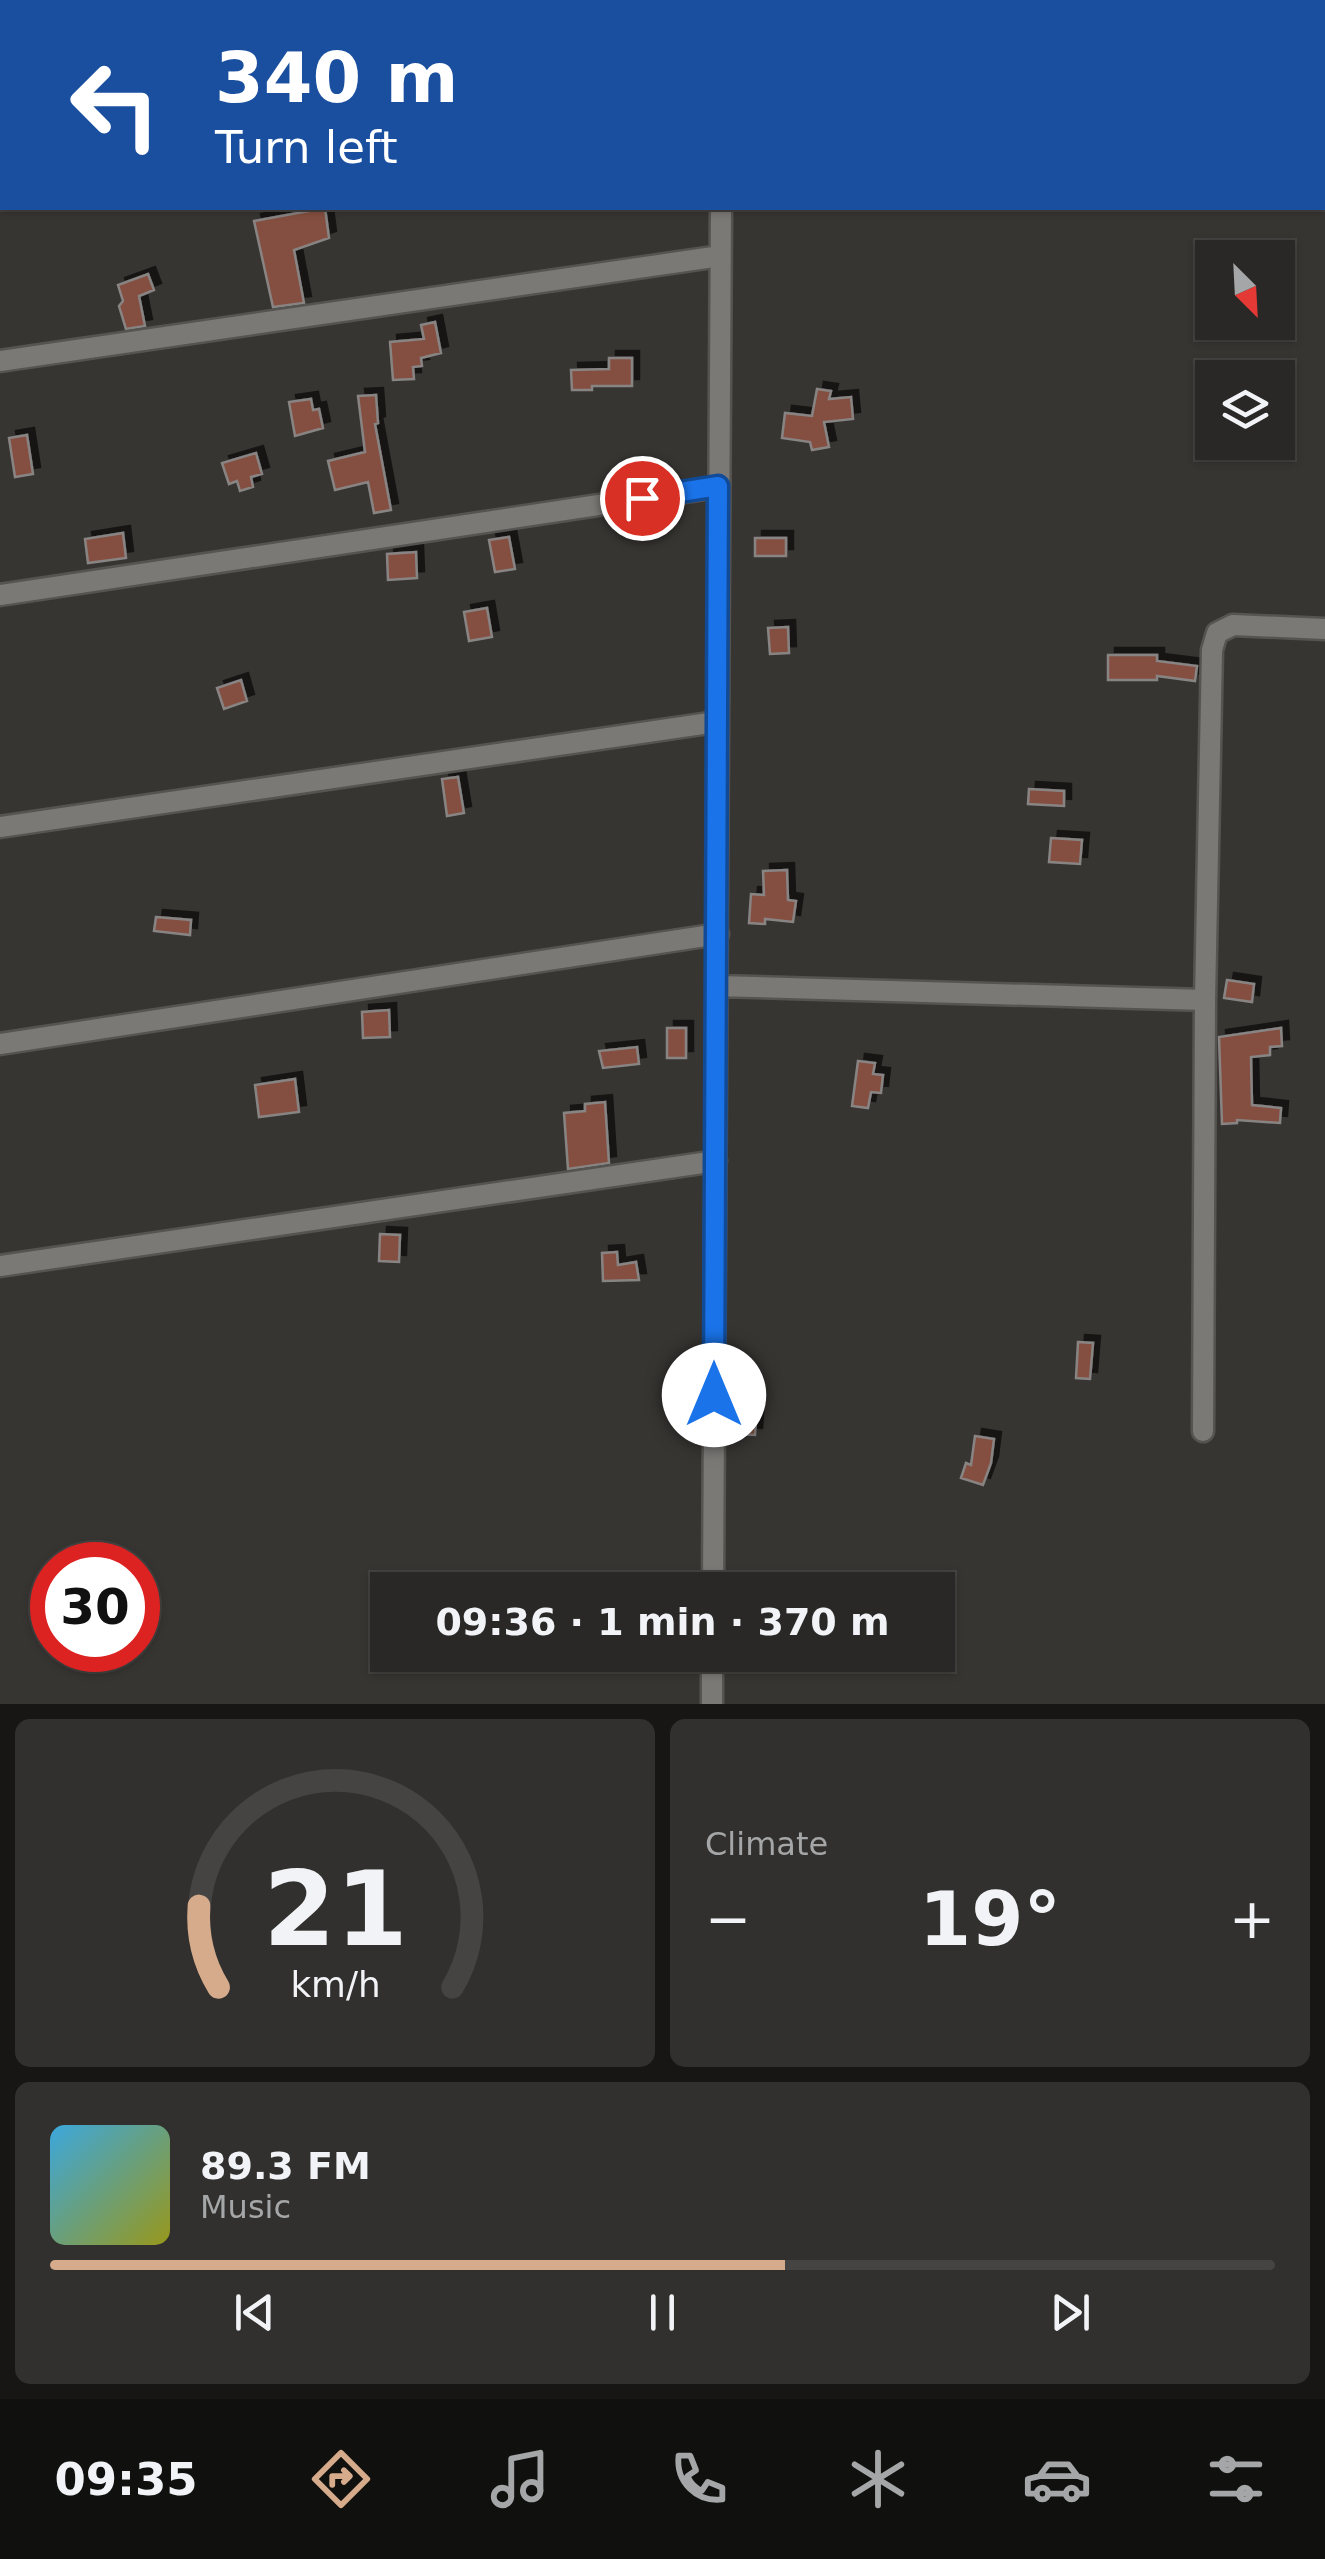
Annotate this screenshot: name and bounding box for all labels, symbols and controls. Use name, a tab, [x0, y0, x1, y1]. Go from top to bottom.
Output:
text: 340 m	[215, 37, 458, 119]
icon: left	[50, 40, 180, 170]
text: Turn left	[215, 121, 398, 174]
north arrow	[1195, 240, 1295, 340]
map controls	[1195, 240, 1295, 460]
button: layers	[1195, 360, 1295, 460]
pin	[600, 456, 685, 541]
icon: arrive	[615, 471, 670, 526]
position arrow	[662, 1343, 766, 1447]
speed limit sign: 30	[30, 1542, 160, 1672]
text: 09:36 · 1 min · 370 m	[435, 1600, 890, 1644]
text: Climate	[705, 1825, 828, 1863]
text: 21	[263, 1848, 407, 1970]
text: 19°	[919, 1875, 1061, 1963]
text: −	[705, 1887, 751, 1951]
text: +	[1229, 1887, 1275, 1951]
text: km/h	[290, 1964, 380, 2005]
text: 89.3 FM	[200, 2144, 371, 2188]
text: Music	[200, 2188, 291, 2226]
icon: previous	[227, 2285, 282, 2340]
icon: pause	[635, 2285, 690, 2340]
icon: next	[1043, 2285, 1098, 2340]
icon: directions	[306, 2444, 376, 2514]
icon: music	[485, 2444, 555, 2514]
icon: phone	[664, 2444, 734, 2514]
icon: climate	[843, 2444, 913, 2514]
icon: car	[1022, 2444, 1092, 2514]
icon: filters	[1201, 2444, 1271, 2514]
text: 09:35	[54, 2453, 198, 2506]

